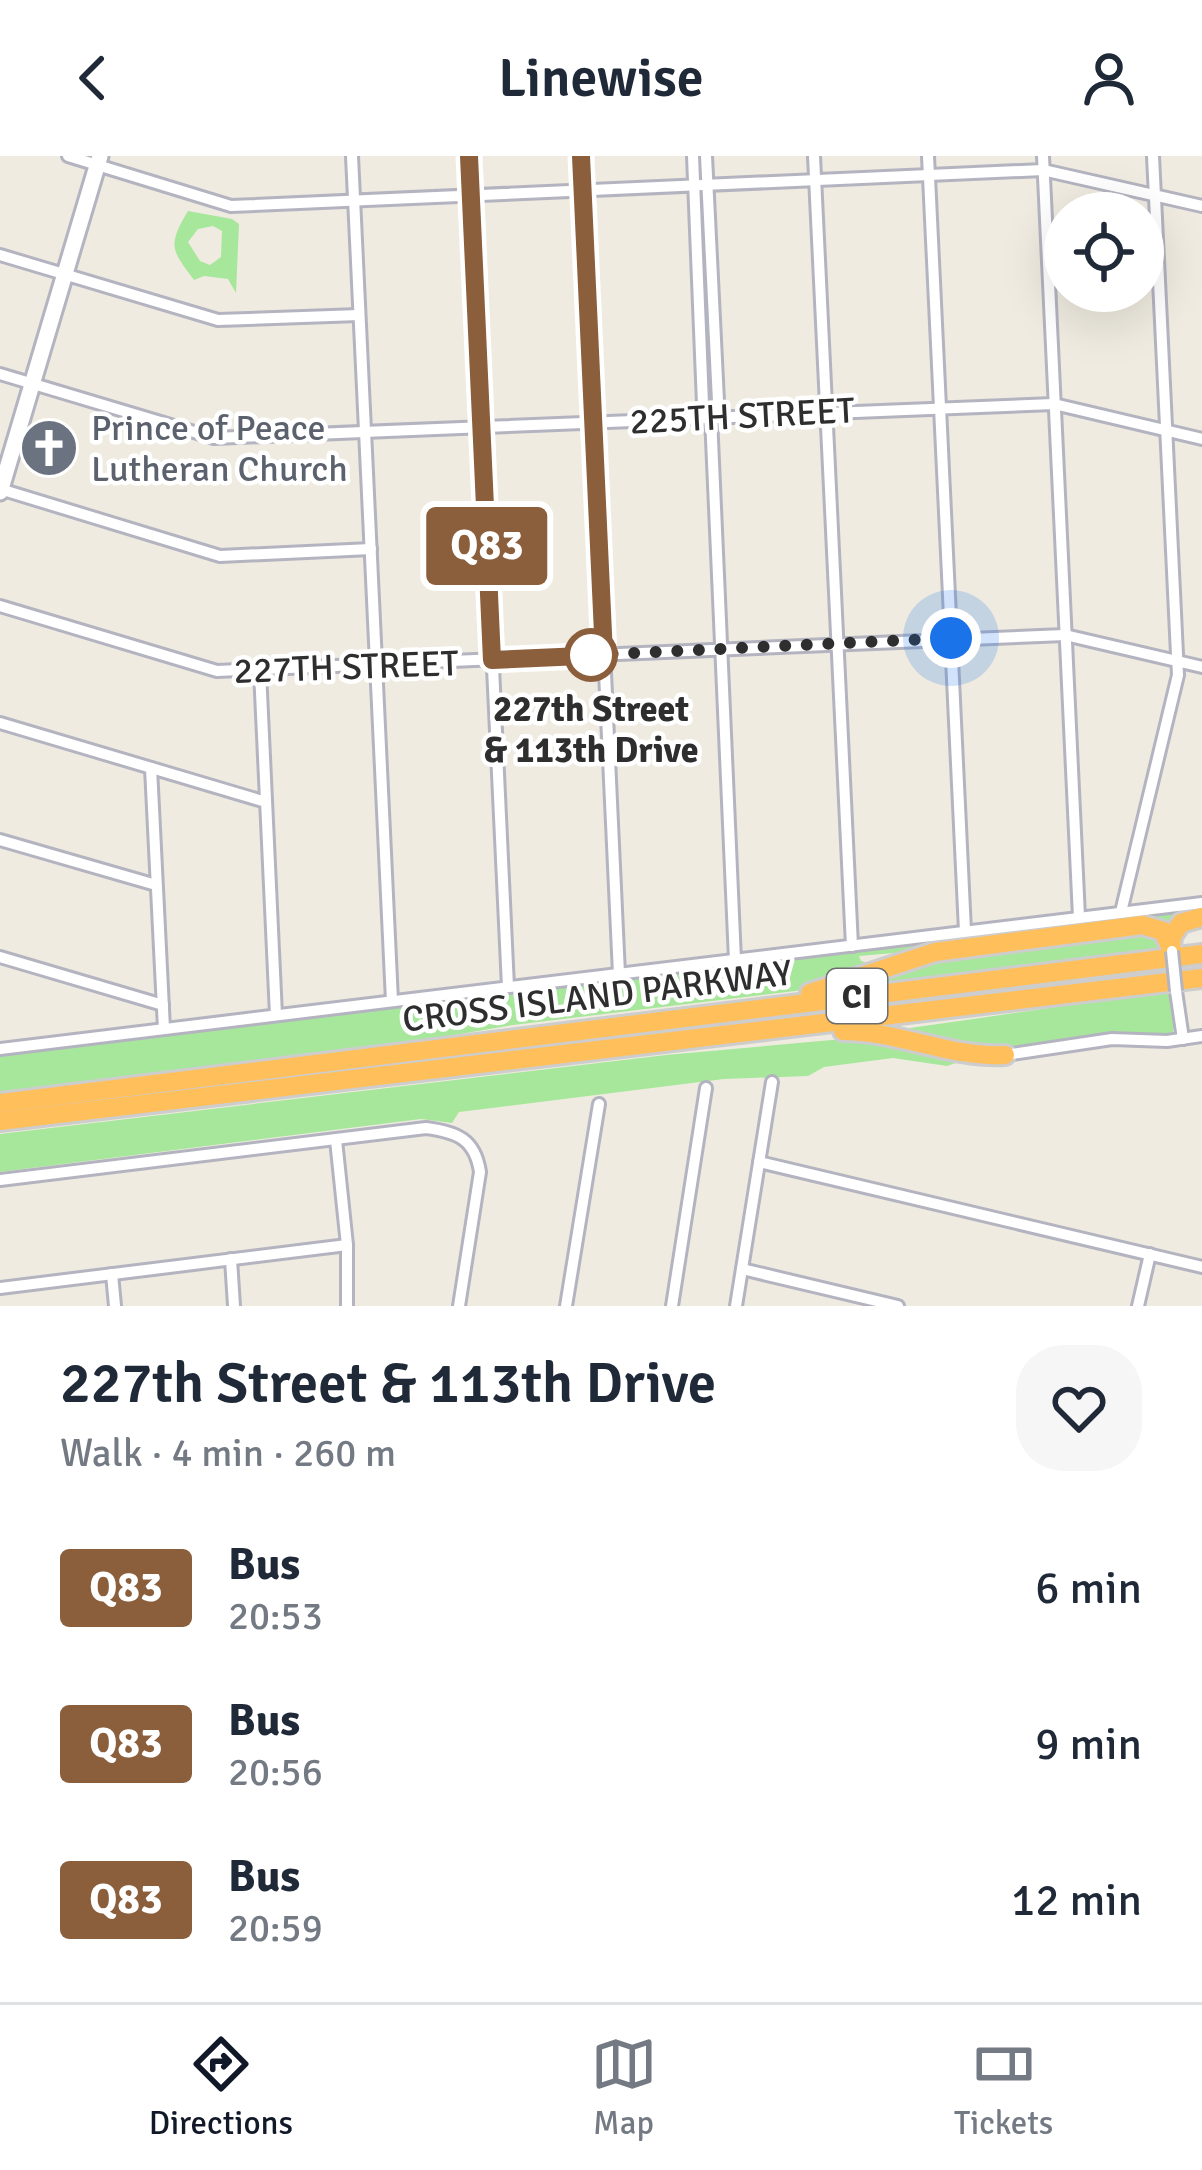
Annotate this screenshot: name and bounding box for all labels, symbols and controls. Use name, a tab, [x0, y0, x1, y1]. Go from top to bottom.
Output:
icon: back	[60, 45, 126, 111]
text: Linewise	[498, 45, 704, 112]
icon: person	[1076, 45, 1142, 111]
map controls	[1044, 192, 1164, 312]
button: locate	[1044, 192, 1164, 312]
street label: 225TH STREET	[629, 388, 856, 445]
place label: Prince of Peace Lutheran Church	[91, 406, 348, 492]
church icon: Prince of Peace Lutheran Church	[18, 417, 80, 479]
line badge: Q83	[418, 507, 556, 585]
text: Q83	[450, 520, 524, 571]
your location	[921, 608, 981, 668]
marker: 227th Street & 113th Drive	[566, 630, 616, 680]
street label: 227TH STREET	[233, 641, 460, 694]
place label: 227th Street & 113th Drive	[483, 687, 699, 773]
street label: CROSS ISLAND PARKWAY	[400, 950, 795, 1043]
road number: CI	[827, 969, 887, 1023]
button: heart	[1016, 1345, 1142, 1471]
text: 227th Street & 113th Drive	[60, 1348, 716, 1419]
text: Walk · 4 min · 260 m	[60, 1429, 396, 1477]
text: Bus	[228, 1537, 300, 1592]
text: 6 min	[1035, 1561, 1142, 1616]
text: Q83	[89, 1562, 163, 1613]
text: 20:53	[228, 1592, 323, 1640]
text: Bus	[228, 1693, 300, 1748]
text: 9 min	[1035, 1717, 1142, 1772]
text: Q83	[89, 1718, 163, 1769]
text: 20:56	[228, 1748, 323, 1796]
text: Bus	[228, 1849, 300, 1904]
text: 12 min	[1011, 1873, 1142, 1928]
text: Q83	[89, 1874, 163, 1925]
text: 20:59	[228, 1904, 323, 1952]
tab: Directions	[149, 2031, 293, 2144]
tab: Map	[591, 2031, 657, 2144]
tab: Tickets	[954, 2031, 1053, 2144]

